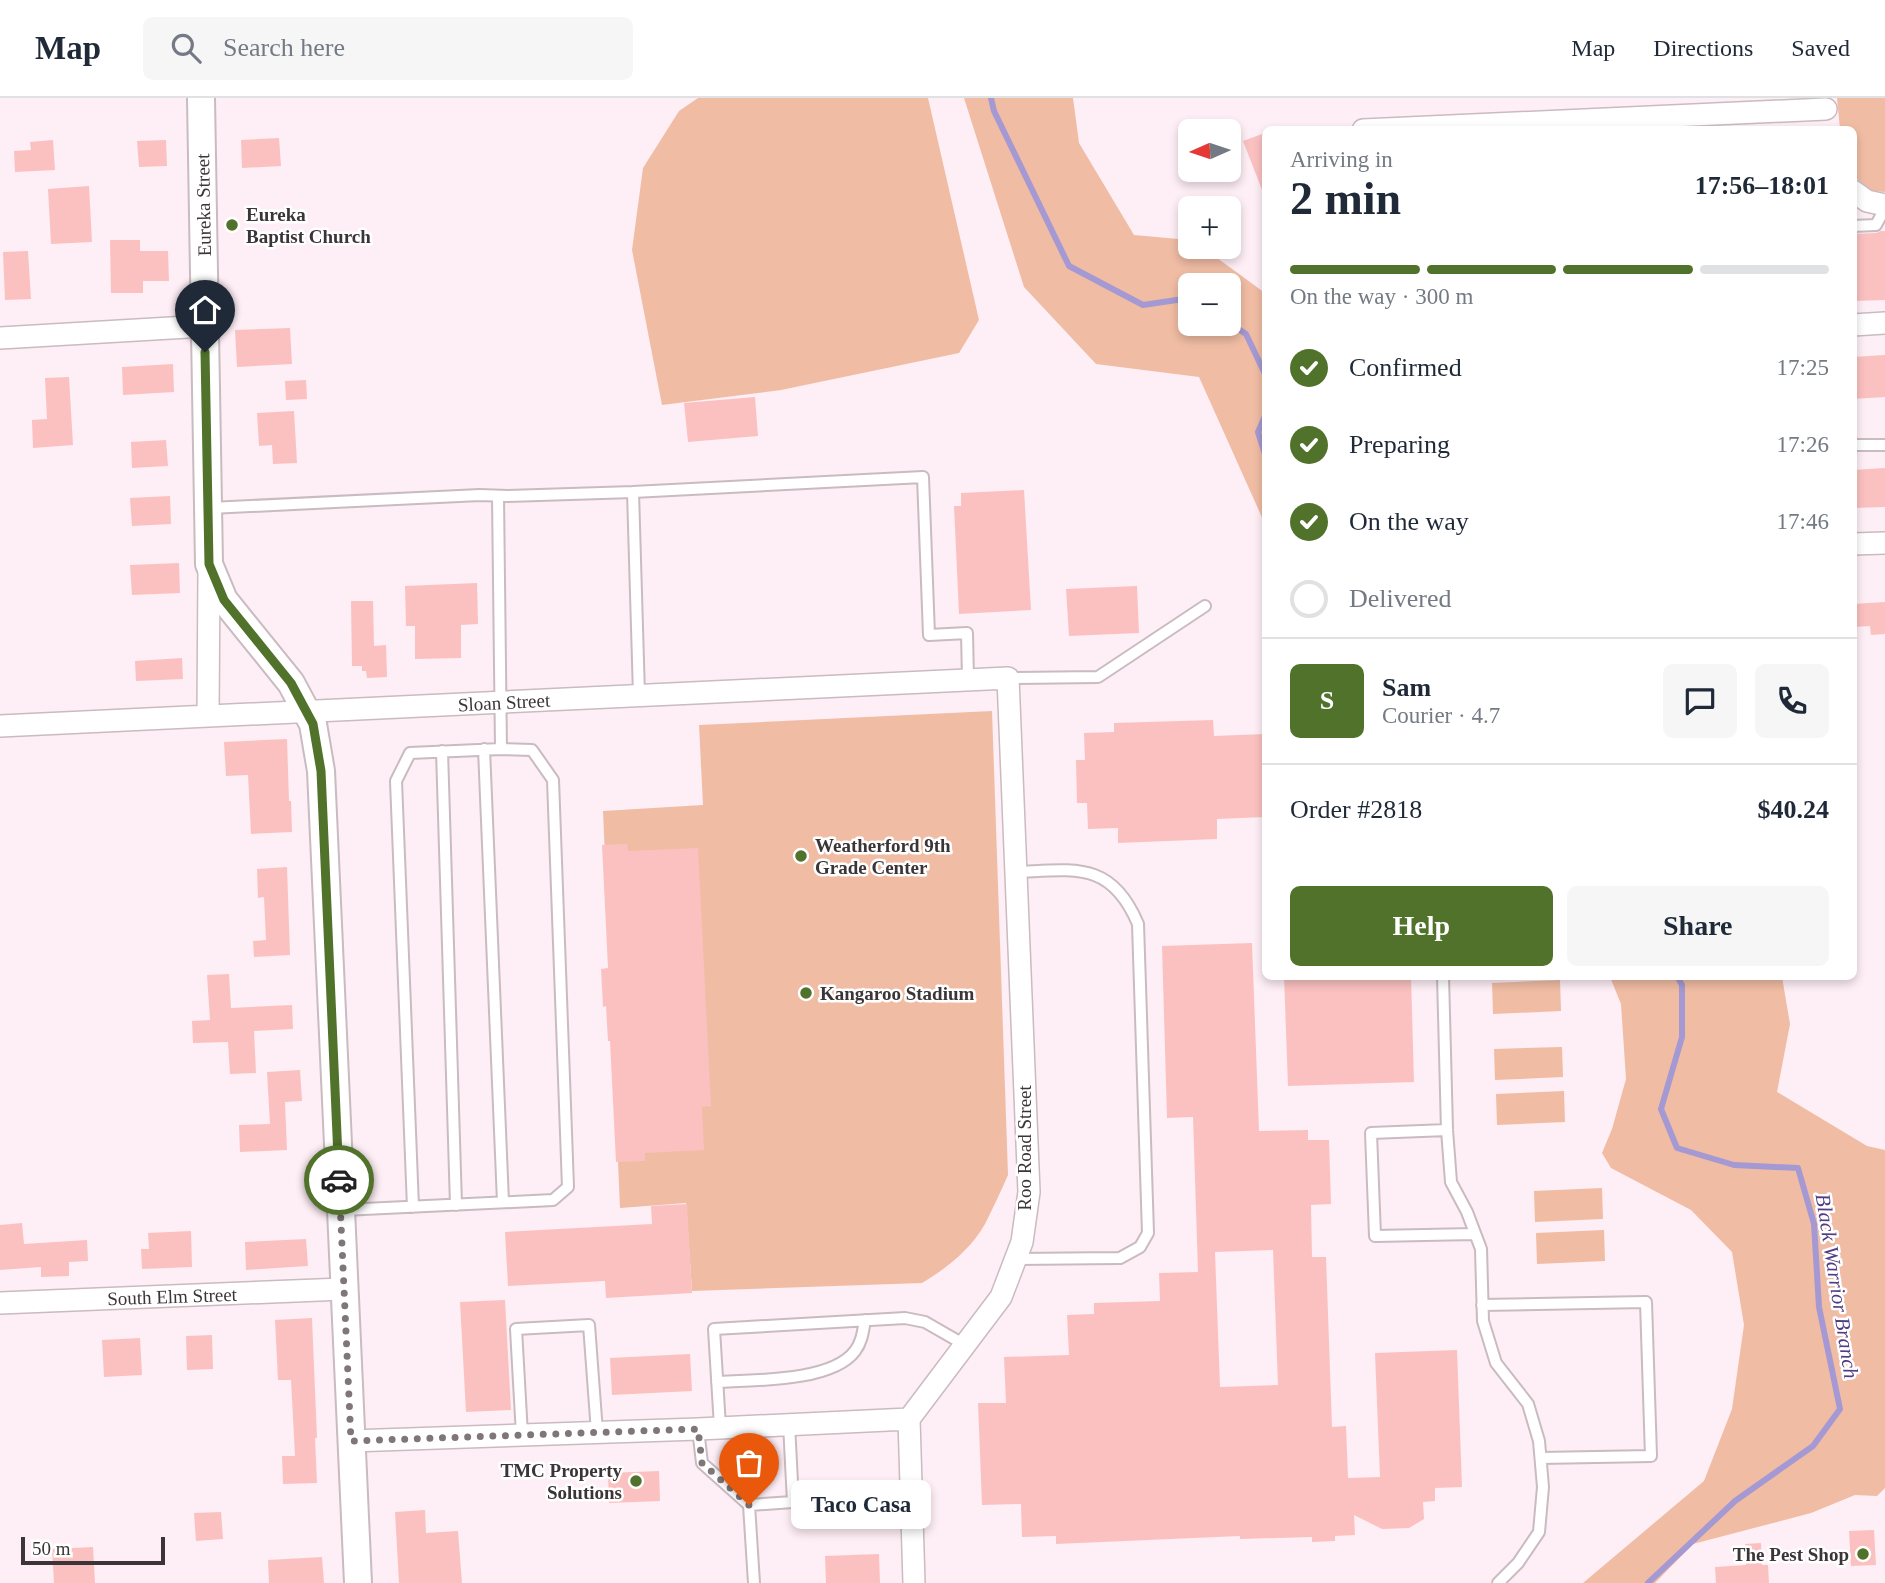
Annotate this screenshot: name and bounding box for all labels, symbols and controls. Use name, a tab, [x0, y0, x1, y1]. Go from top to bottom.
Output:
search box	[143, 17, 633, 80]
icon: search	[167, 29, 205, 67]
text: Map	[35, 30, 101, 66]
text: Search here	[223, 33, 345, 62]
text: Map	[1571, 35, 1615, 61]
text: Directions	[1653, 35, 1753, 61]
text: Saved	[1791, 35, 1850, 61]
north arrow	[1178, 119, 1241, 182]
map controls	[1178, 119, 1241, 336]
text: Arriving in	[1290, 147, 1393, 172]
street label: Eureka Street	[192, 153, 215, 257]
text: 17:56–18:01	[1695, 171, 1829, 200]
text: 2 min	[1290, 173, 1401, 224]
button: +	[1178, 196, 1241, 259]
place label: Eureka Baptist Church	[246, 204, 371, 247]
marker: Eureka Baptist Church	[224, 217, 240, 233]
button: −	[1178, 273, 1241, 336]
pin	[175, 280, 235, 352]
text: On the way · 300 m	[1290, 284, 1473, 309]
icon: home	[186, 291, 224, 329]
icon: check	[1290, 349, 1328, 387]
text: Confirmed	[1349, 353, 1462, 382]
text: 17:25	[1777, 355, 1829, 380]
icon: check	[1290, 426, 1328, 464]
text: Preparing	[1349, 430, 1450, 459]
text: 17:26	[1777, 432, 1829, 457]
icon: check	[1290, 503, 1328, 541]
text: On the way	[1349, 507, 1469, 536]
text: 17:46	[1777, 509, 1829, 534]
text: Delivered	[1349, 584, 1452, 613]
button: chat	[1663, 664, 1737, 738]
button: phone	[1755, 664, 1829, 738]
text: Sam	[1382, 673, 1431, 702]
text: S	[1320, 686, 1334, 715]
street label: Sloan Street	[457, 690, 551, 715]
text: Courier · 4.7	[1382, 703, 1500, 728]
text: Order #2818	[1290, 795, 1422, 824]
text: $40.24	[1758, 795, 1829, 824]
place label: Weatherford 9th Grade Center	[815, 835, 951, 878]
marker: Weatherford 9th Grade Center	[793, 848, 809, 864]
button: Help	[1290, 886, 1553, 966]
button: Share	[1567, 886, 1829, 966]
place label: Kangaroo Stadium	[820, 983, 974, 1004]
marker: Kangaroo Stadium	[798, 985, 814, 1001]
street label: Roo Road Street	[1014, 1084, 1035, 1211]
courier	[304, 1145, 374, 1215]
icon: car	[320, 1161, 358, 1199]
water label: Black Warrior Branch	[1811, 1192, 1863, 1380]
street label: South Elm Street	[107, 1284, 238, 1309]
pin	[719, 1433, 779, 1505]
icon: bag	[730, 1444, 768, 1482]
place label: TMC Property Solutions	[500, 1460, 622, 1503]
marker: TMC Property Solutions	[628, 1473, 644, 1489]
callout: Taco Casa	[791, 1480, 931, 1530]
text: Taco Casa	[811, 1492, 911, 1517]
scale bar	[21, 1534, 164, 1566]
text: 50 m	[32, 1538, 71, 1559]
place label: The Pest Shop	[1733, 1544, 1849, 1565]
marker: The Pest Shop	[1855, 1546, 1871, 1562]

